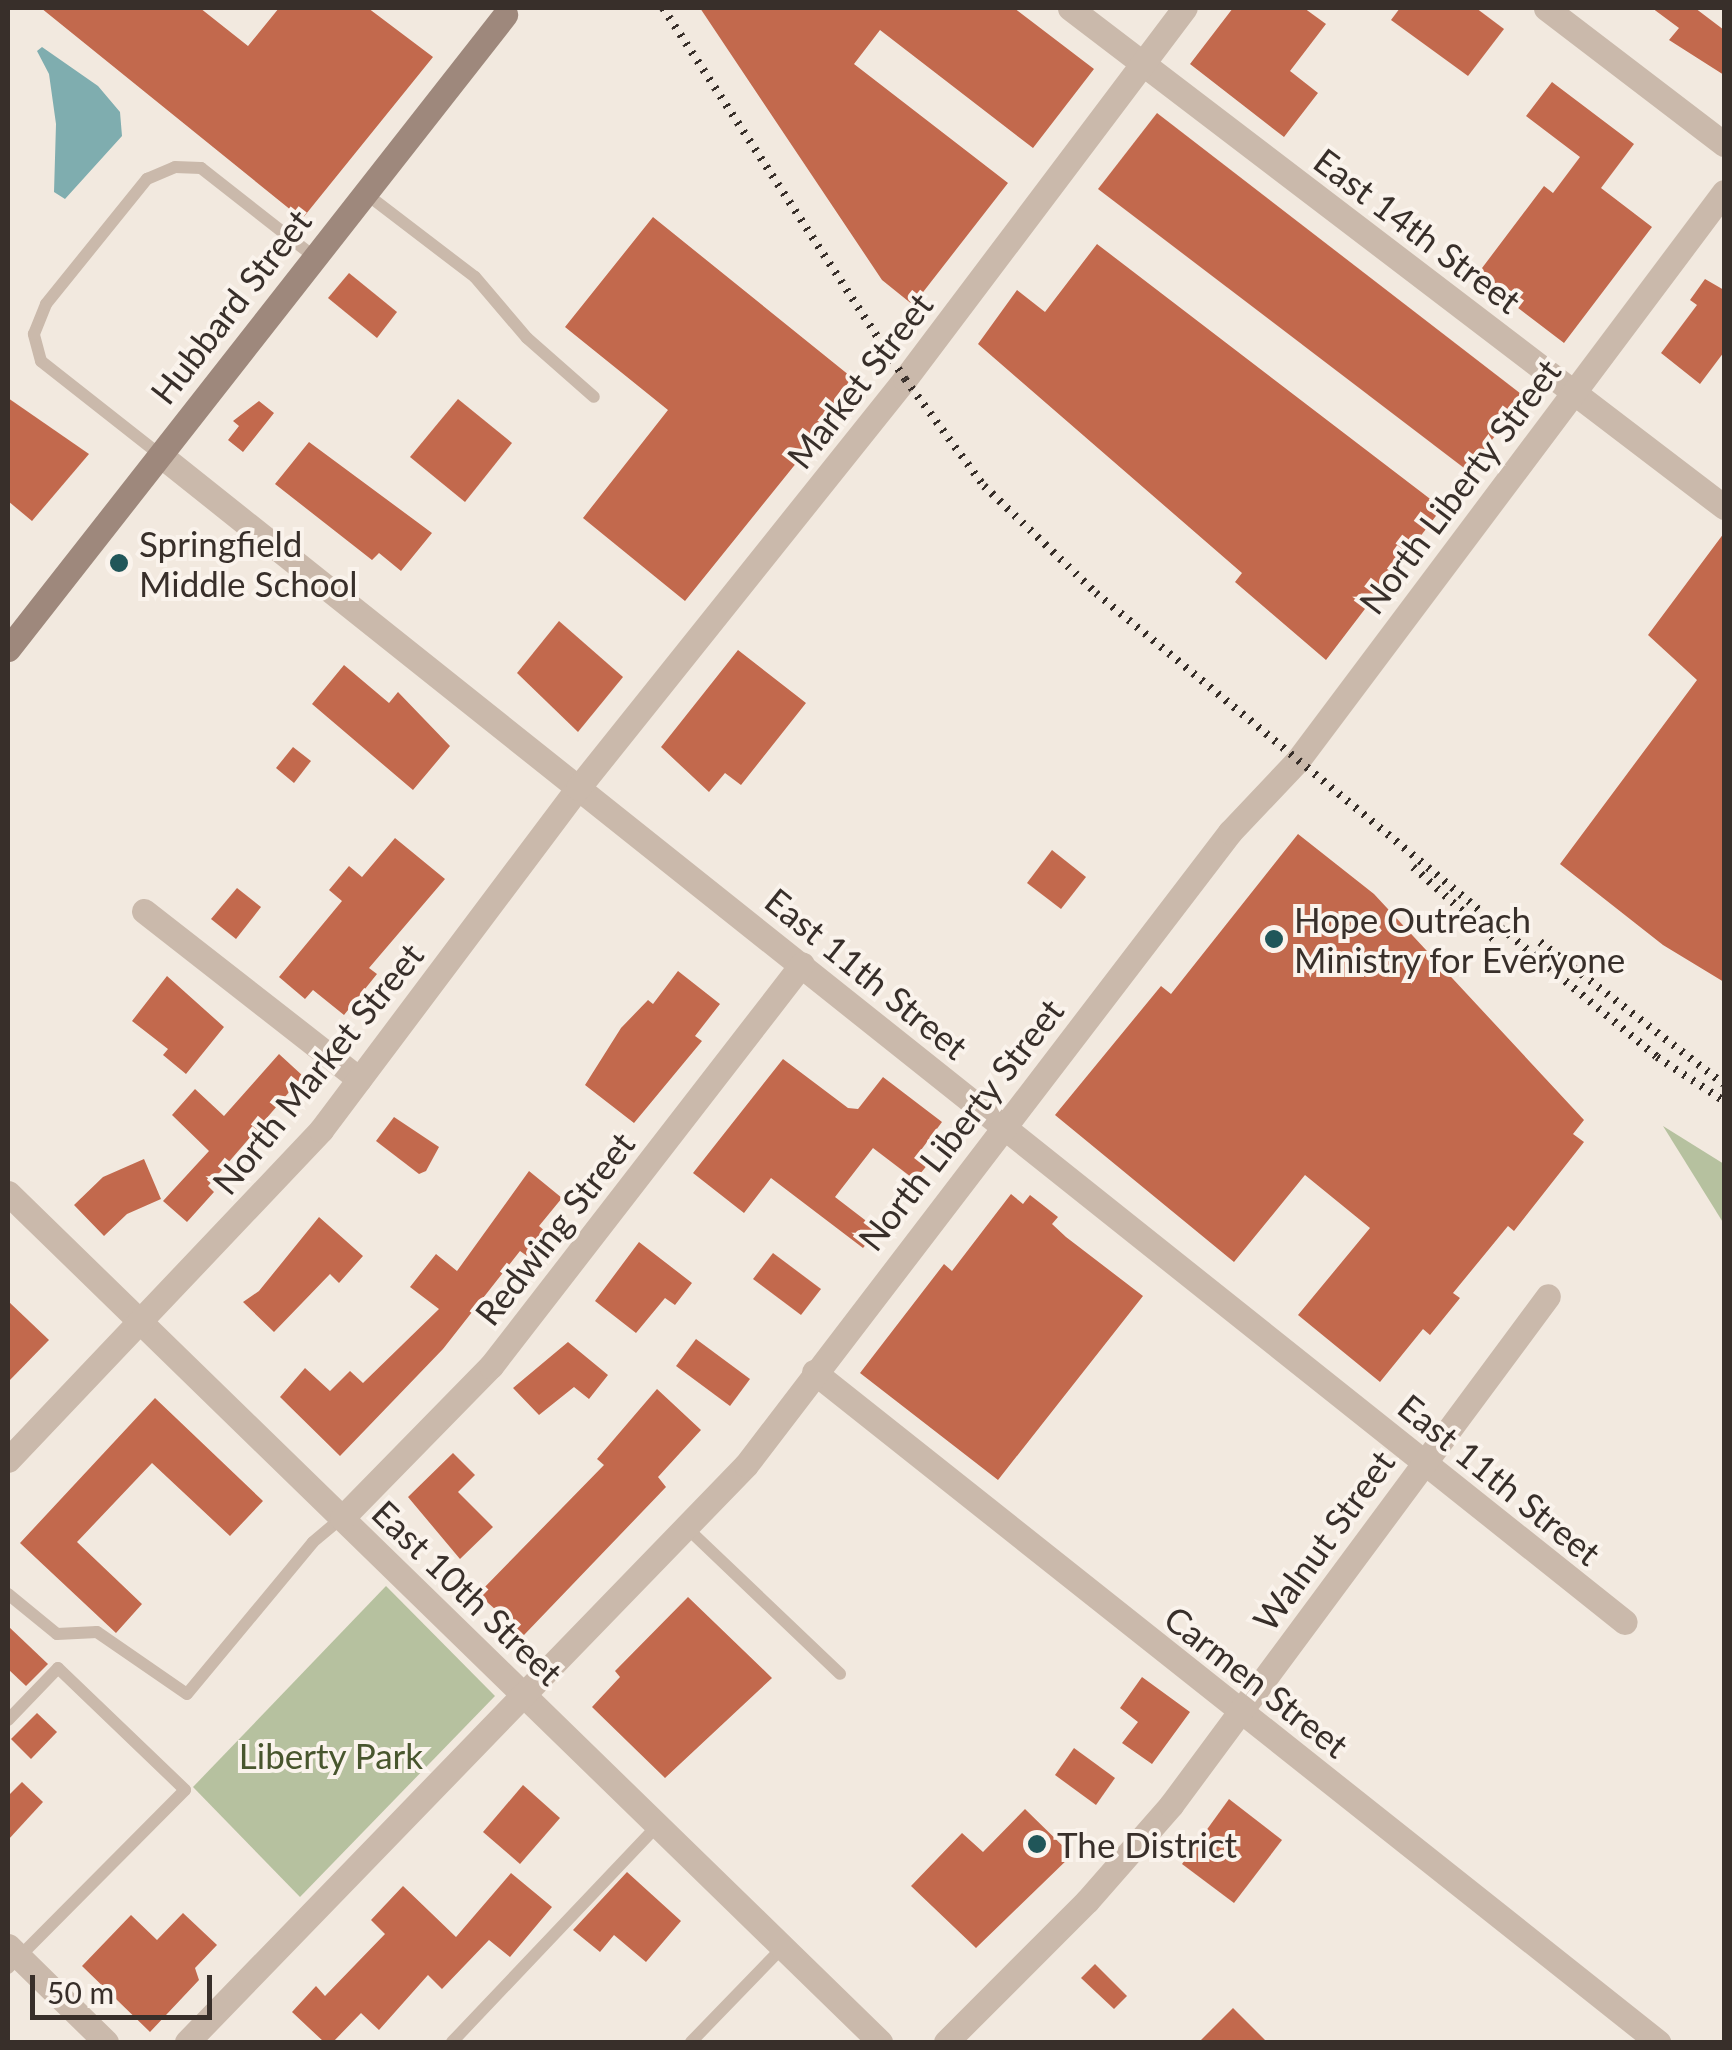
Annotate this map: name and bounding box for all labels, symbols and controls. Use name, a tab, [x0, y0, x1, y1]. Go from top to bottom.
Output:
street label: East 14th Street	[1306, 139, 1530, 321]
street label: Hubbard Street	[141, 200, 319, 412]
street label: Market Street	[778, 284, 940, 476]
street label: North Liberty Street	[1349, 350, 1569, 622]
place label: Springfield Middle School	[139, 522, 358, 604]
marker: Springfield Middle School	[108, 552, 130, 574]
street label: East 11th Street	[757, 879, 977, 1067]
place label: Hope Outreach Ministry for Everyone	[1294, 898, 1627, 980]
marker: Hope Outreach Ministry for Everyone	[1263, 928, 1285, 950]
street label: North Market Street	[203, 934, 431, 1202]
street label: North Liberty Street	[848, 989, 1072, 1259]
street label: Redwing Street	[466, 1123, 642, 1333]
street label: East 11th Street	[1390, 1385, 1610, 1573]
street label: Walnut Street	[1244, 1442, 1402, 1638]
street label: East 10th Street	[364, 1491, 572, 1693]
street label: Carmen Street	[1157, 1596, 1357, 1766]
park label: Liberty Park	[238, 1734, 424, 1776]
place label: The District	[1057, 1823, 1237, 1865]
marker: The District	[1026, 1833, 1048, 1855]
scale bar	[35, 1955, 218, 2017]
text: 50 m	[47, 1974, 114, 2010]

